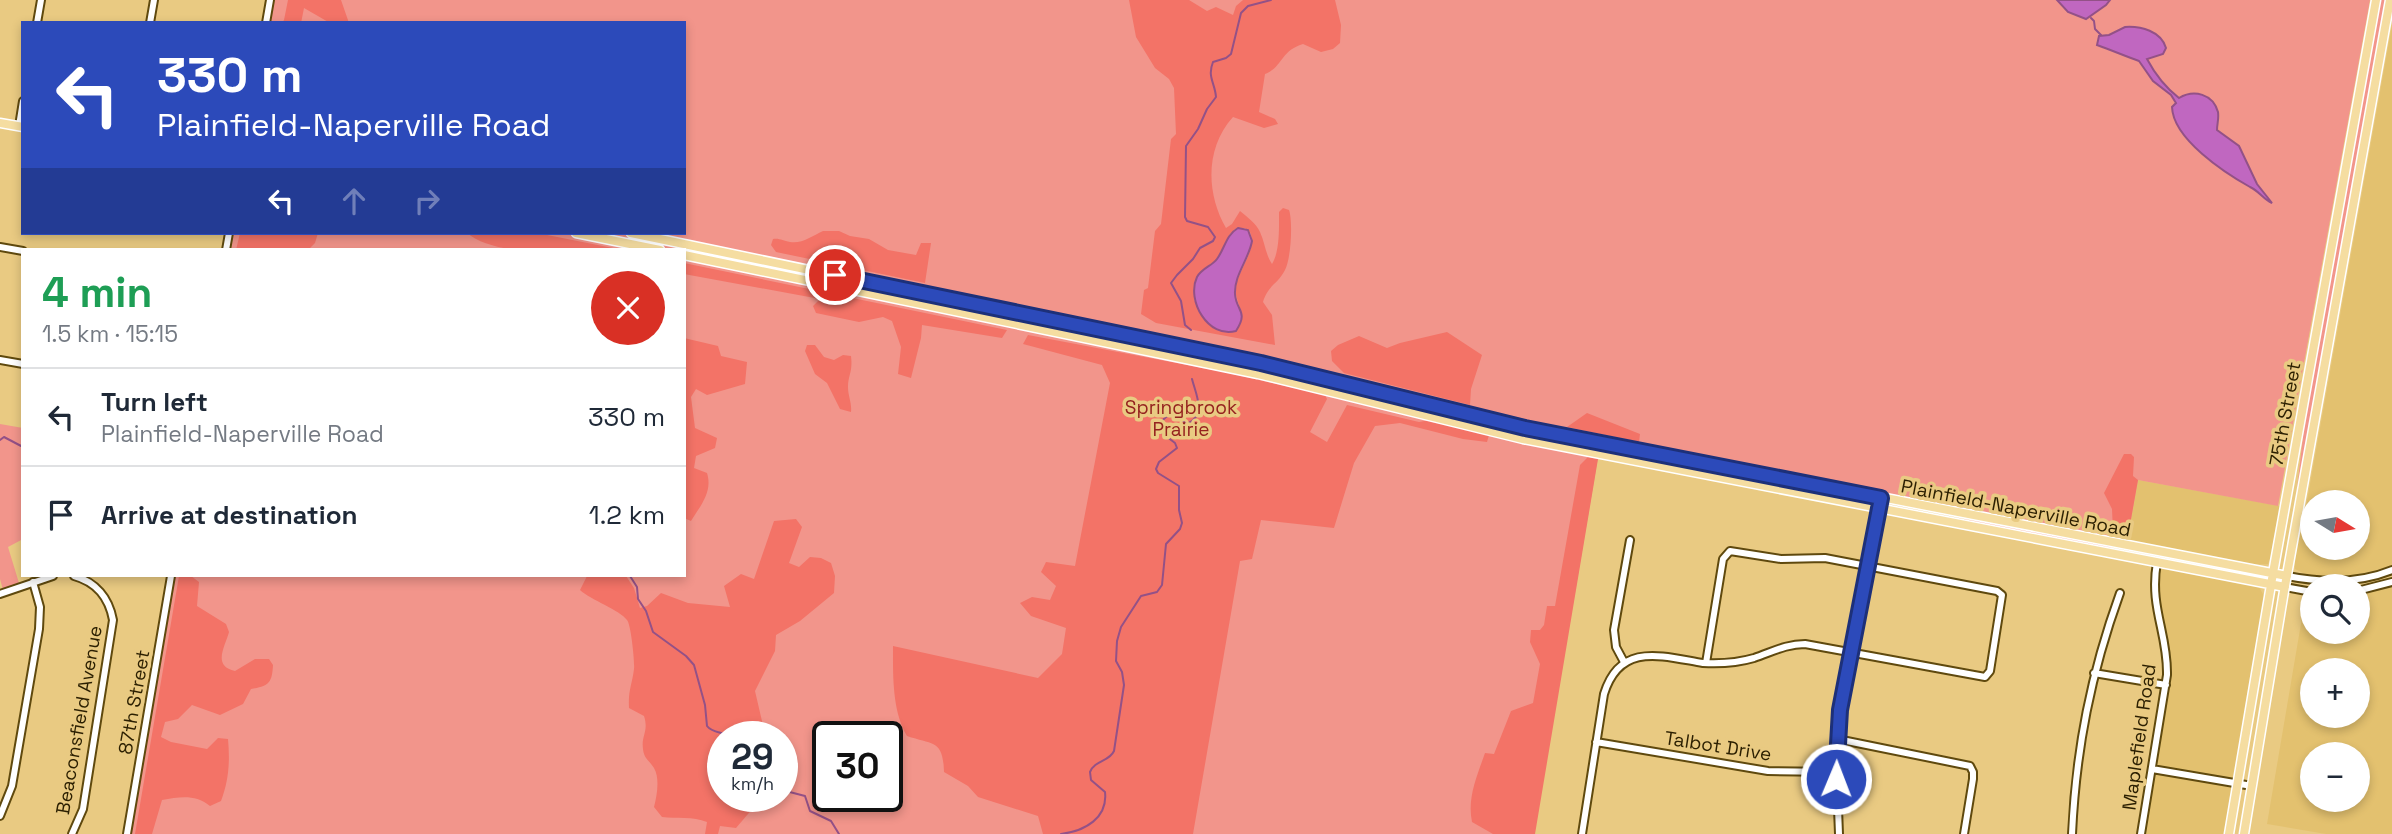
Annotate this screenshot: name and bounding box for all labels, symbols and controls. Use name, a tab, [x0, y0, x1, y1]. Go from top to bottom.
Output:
text: 330 m	[157, 44, 303, 106]
icon: left	[42, 49, 133, 140]
text: Plainfield-Naperville Road	[157, 105, 550, 145]
icon: left	[262, 182, 300, 220]
icon: ahead	[335, 182, 373, 220]
icon: right	[408, 182, 446, 220]
pin	[805, 245, 865, 305]
icon: arrive	[816, 256, 854, 294]
text: 4 min	[42, 266, 152, 319]
button: close	[591, 271, 665, 345]
text: 1.5 km · 15:15	[42, 319, 178, 349]
street label: 75th Street	[2264, 360, 2306, 468]
text: Turn left	[101, 385, 208, 419]
park label: Springbrook Prairie	[1125, 395, 1237, 442]
icon: left	[42, 398, 80, 436]
text: 330 m	[588, 400, 665, 434]
text: Plainfield-Naperville Road	[101, 419, 384, 449]
street label: Plainfield-Naperville Road	[1899, 473, 2133, 543]
north arrow	[2300, 490, 2370, 560]
map controls	[2300, 490, 2370, 812]
icon: arrive	[42, 496, 80, 534]
text: Arrive at destination	[101, 498, 358, 532]
text: 1.2 km	[589, 498, 665, 532]
button: search	[2300, 574, 2370, 644]
street label: Beaconsfield Avenue	[50, 624, 108, 816]
street label: 87th Street	[113, 648, 155, 756]
button: +	[2300, 658, 2370, 728]
street label: Maplefield Road	[2116, 662, 2162, 812]
speed limit sign: 30	[812, 721, 903, 812]
street label: Talbot Drive	[1663, 725, 1773, 767]
text: 29	[731, 735, 774, 779]
position arrow	[1799, 742, 1873, 816]
button: −	[2300, 742, 2370, 812]
text: km/h	[731, 772, 774, 795]

